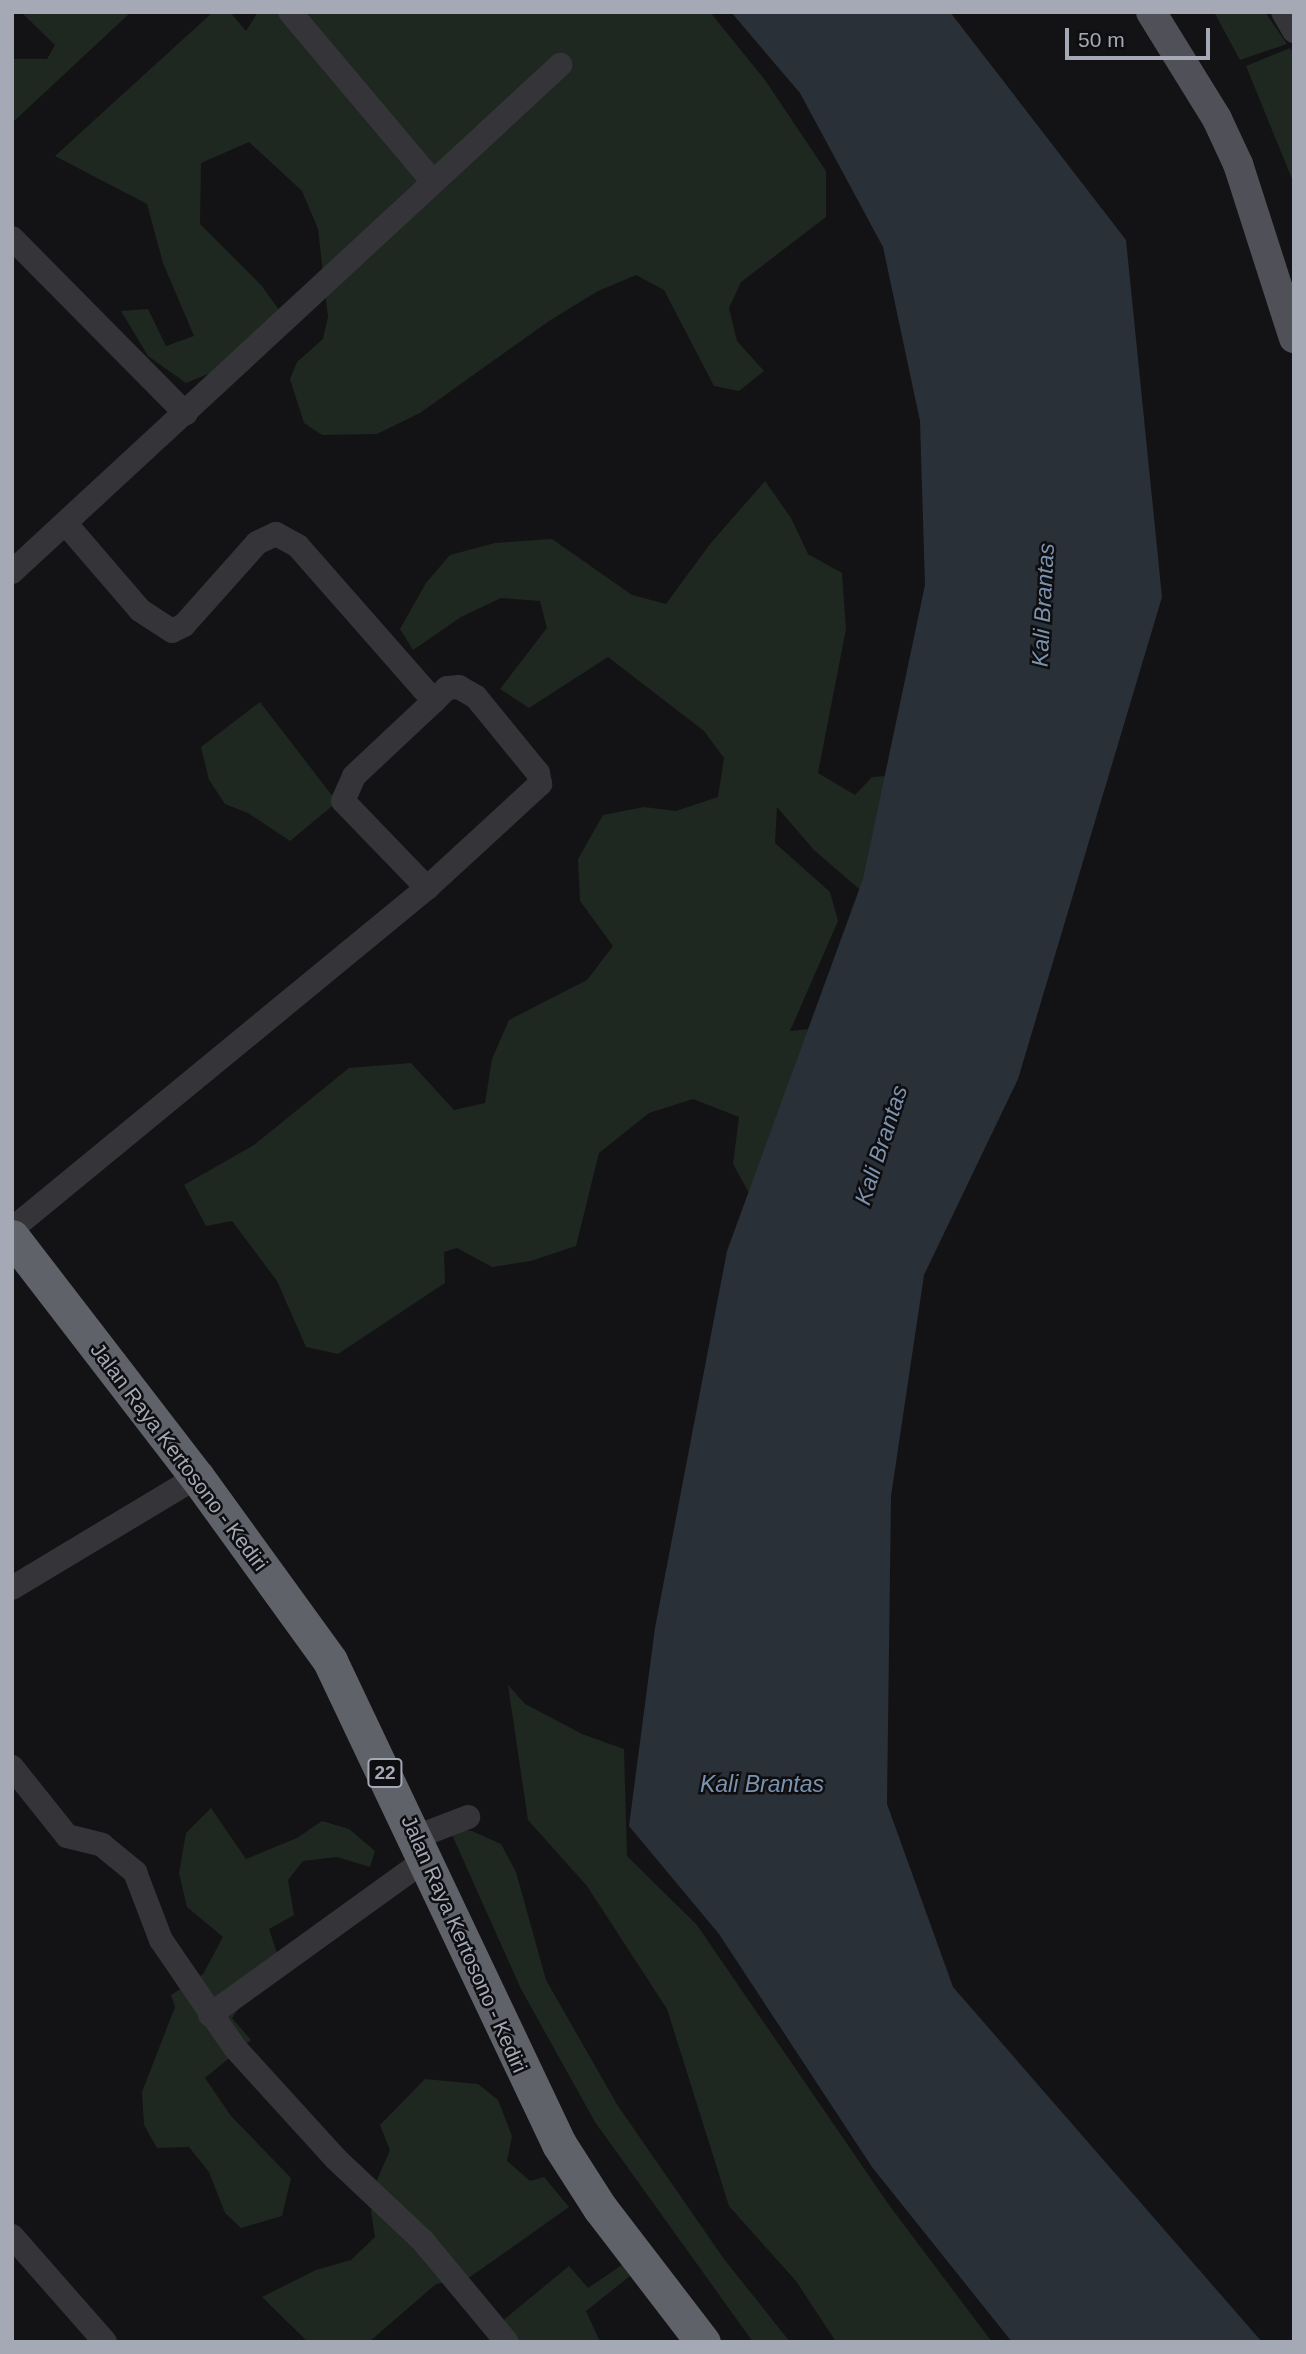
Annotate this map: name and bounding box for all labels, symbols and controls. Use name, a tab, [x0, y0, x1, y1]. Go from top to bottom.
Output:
scale bar	[1068, 14, 1213, 58]
text: 50 m	[1078, 28, 1125, 51]
water label: Kali Brantas	[1026, 542, 1060, 668]
water label: Kali Brantas	[849, 1082, 913, 1208]
street label: Jalan Raya Kertosono - Kediri	[85, 1338, 273, 1576]
road number: 22	[366, 1758, 404, 1788]
water label: Kali Brantas	[700, 1770, 824, 1798]
street label: Jalan Raya Kertosono - Kediri	[396, 1811, 532, 2077]

